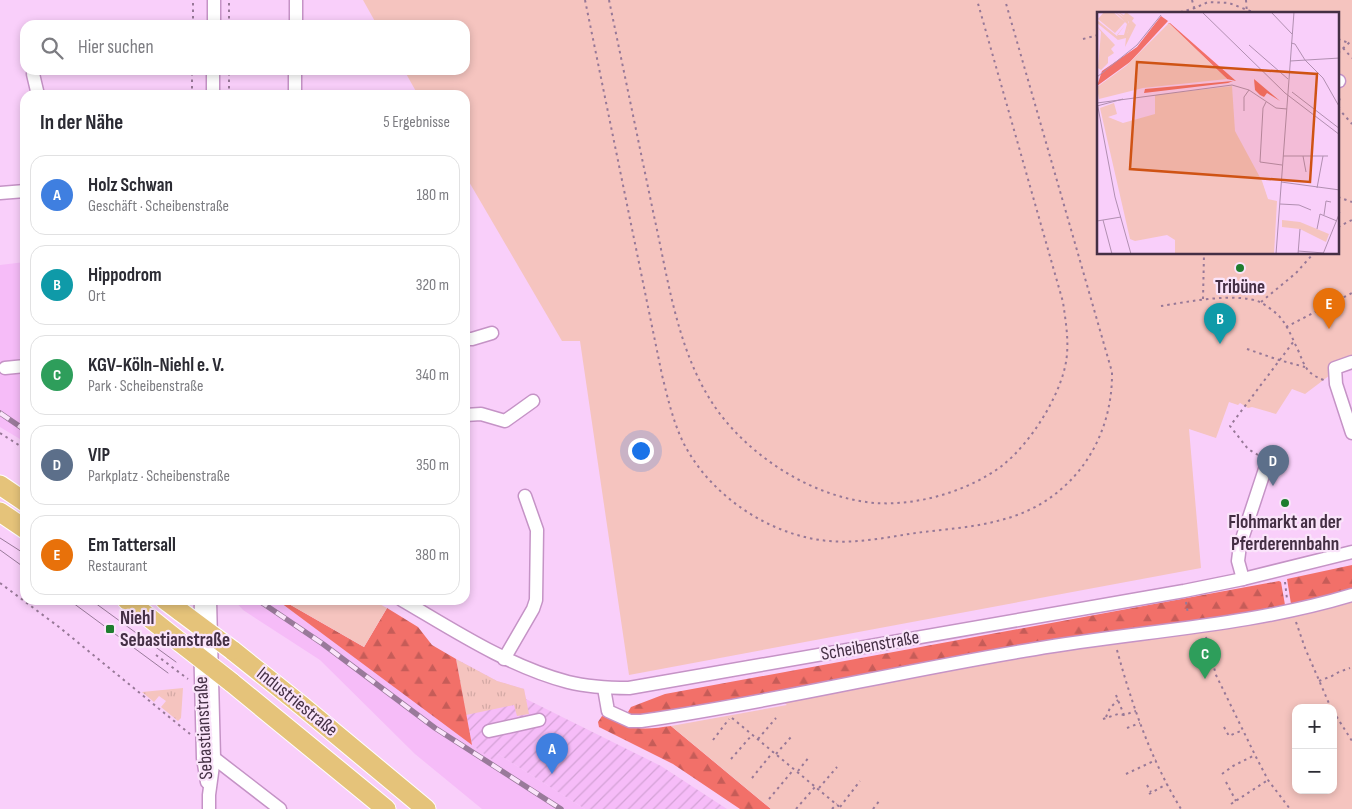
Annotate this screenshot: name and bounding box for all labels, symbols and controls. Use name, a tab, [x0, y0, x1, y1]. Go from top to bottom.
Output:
inset map	[1097, 12, 1340, 255]
search box	[20, 20, 470, 75]
icon: search	[38, 34, 66, 62]
text: Hier suchen	[78, 36, 154, 59]
text: In der Nähe	[40, 110, 123, 135]
text: 5 Ergebnisse	[383, 113, 450, 132]
text: Holz Schwan	[88, 174, 173, 197]
text: A	[53, 186, 61, 205]
text: 180 m	[416, 186, 449, 205]
text: Geschäft · Scheibenstraße	[88, 197, 229, 216]
marker: Tribüne	[1234, 262, 1246, 274]
text: Hippodrom	[88, 264, 162, 287]
text: B	[53, 276, 61, 295]
text: 320 m	[416, 276, 449, 295]
place label: Tribüne	[1215, 276, 1265, 299]
text: Ort	[88, 287, 106, 306]
pin: E	[1313, 288, 1345, 329]
pin: B	[1204, 303, 1236, 344]
text: KGV-Köln-Niehl e. V.	[88, 354, 224, 377]
text: C	[53, 366, 61, 385]
text: 340 m	[416, 366, 449, 385]
text: Park · Scheibenstraße	[88, 377, 203, 396]
your location	[628, 438, 654, 464]
text: VIP	[88, 444, 110, 467]
pin: D	[1257, 445, 1289, 486]
text: D	[53, 456, 61, 475]
text: 350 m	[416, 456, 449, 475]
text: Parkplatz · Scheibenstraße	[88, 467, 230, 486]
marker: Flohmarkt an der Pferderennbahn	[1279, 497, 1291, 509]
place label: Flohmarkt an der Pferderennbahn	[1228, 511, 1342, 556]
text: Em Tattersall	[88, 534, 176, 557]
text: E	[54, 546, 60, 565]
text: 380 m	[415, 546, 449, 565]
text: Restaurant	[88, 557, 147, 576]
place label: Niehl Sebastianstraße	[120, 607, 230, 652]
marker: Niehl Sebastianstraße	[104, 623, 116, 635]
street label: Scheibenstraße	[819, 626, 921, 666]
pin: C	[1189, 638, 1221, 679]
street label: Industriestraße	[252, 662, 342, 742]
street label: Sebastianstraße	[190, 676, 218, 780]
map controls	[1292, 704, 1337, 794]
button: +	[1292, 704, 1337, 749]
pin: A	[536, 733, 568, 774]
button: −	[1292, 749, 1337, 794]

